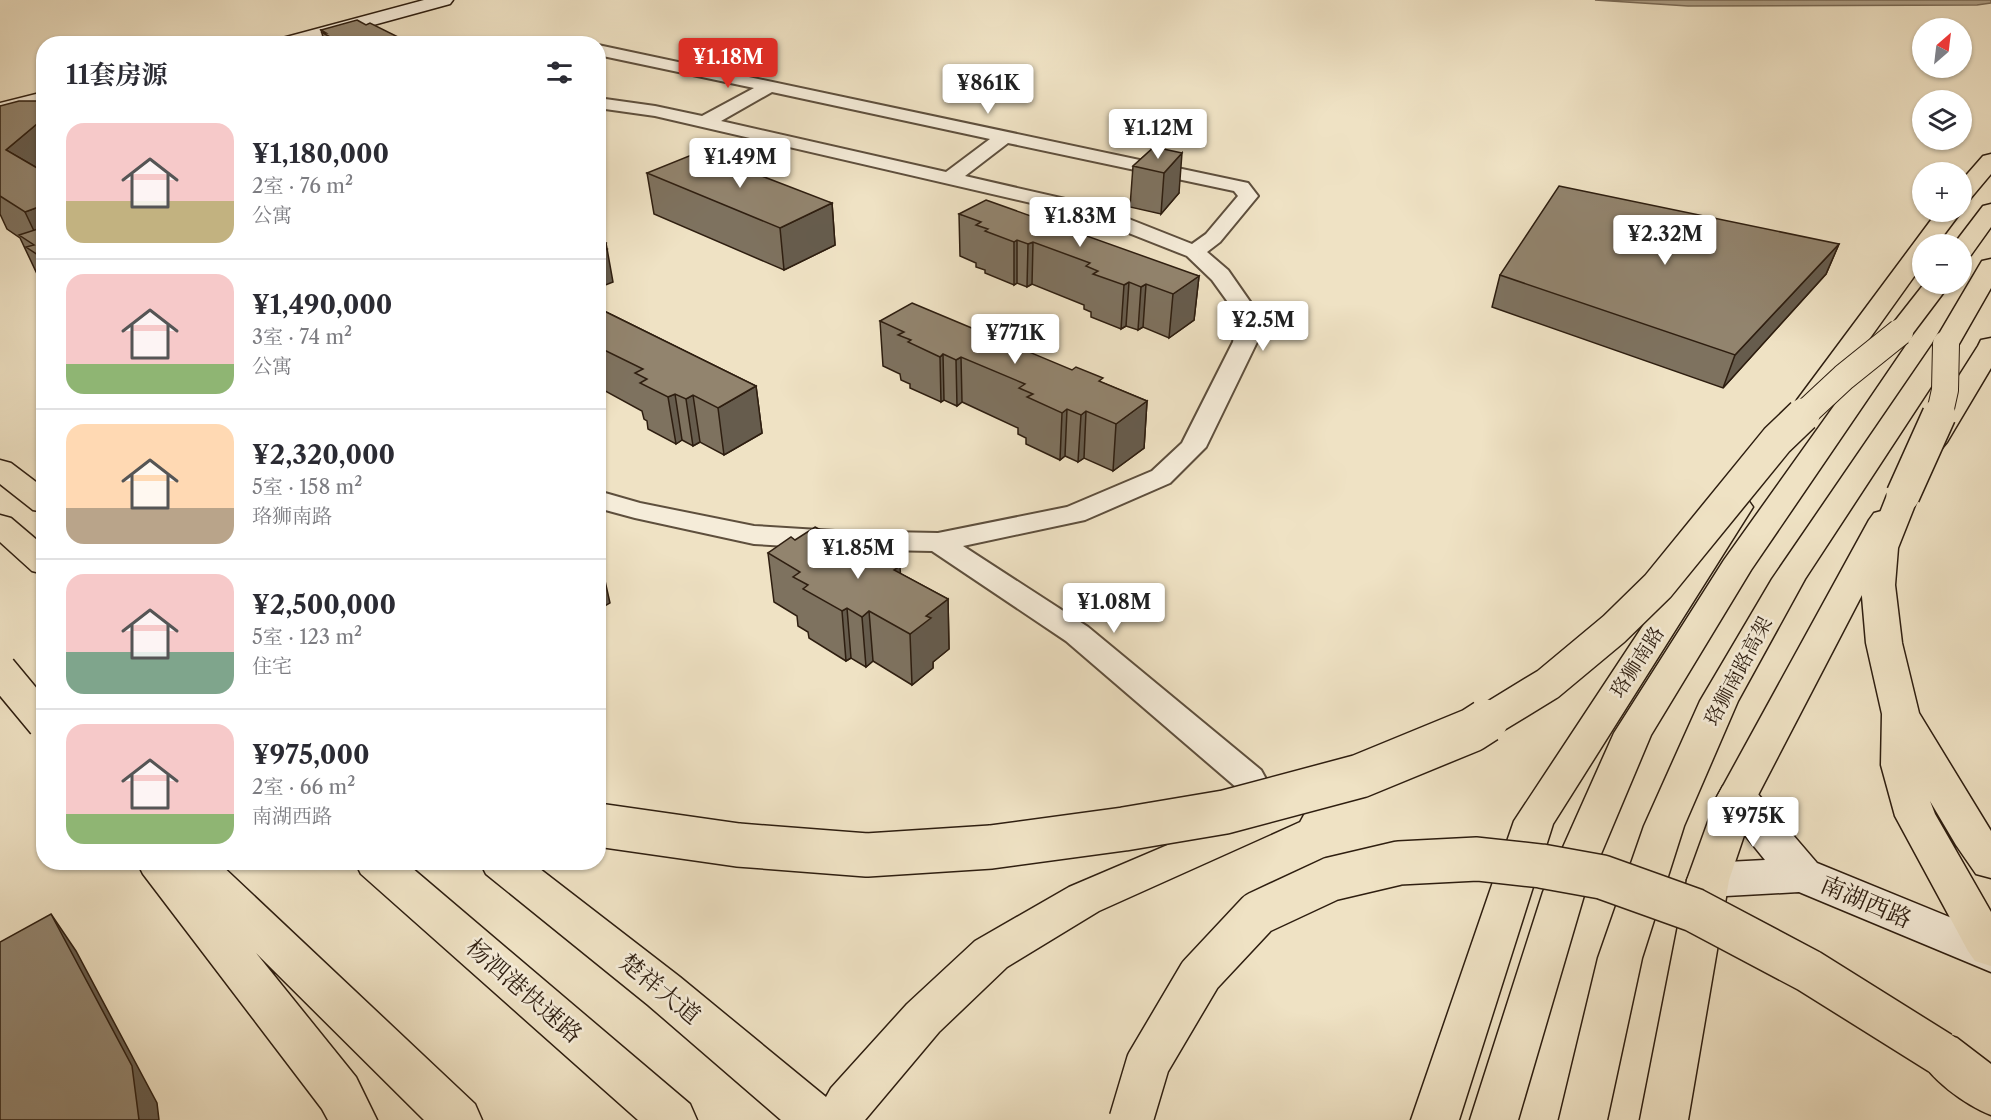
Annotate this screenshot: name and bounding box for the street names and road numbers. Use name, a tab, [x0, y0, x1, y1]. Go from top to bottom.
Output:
street label: 珞狮南路高架	[1699, 612, 1777, 730]
street label: 珞狮南路	[1605, 622, 1669, 702]
street label: 南湖西路	[1816, 869, 1916, 934]
street label: 杨泗港快速路	[460, 932, 588, 1049]
street label: 楚祥大道	[614, 947, 707, 1030]

